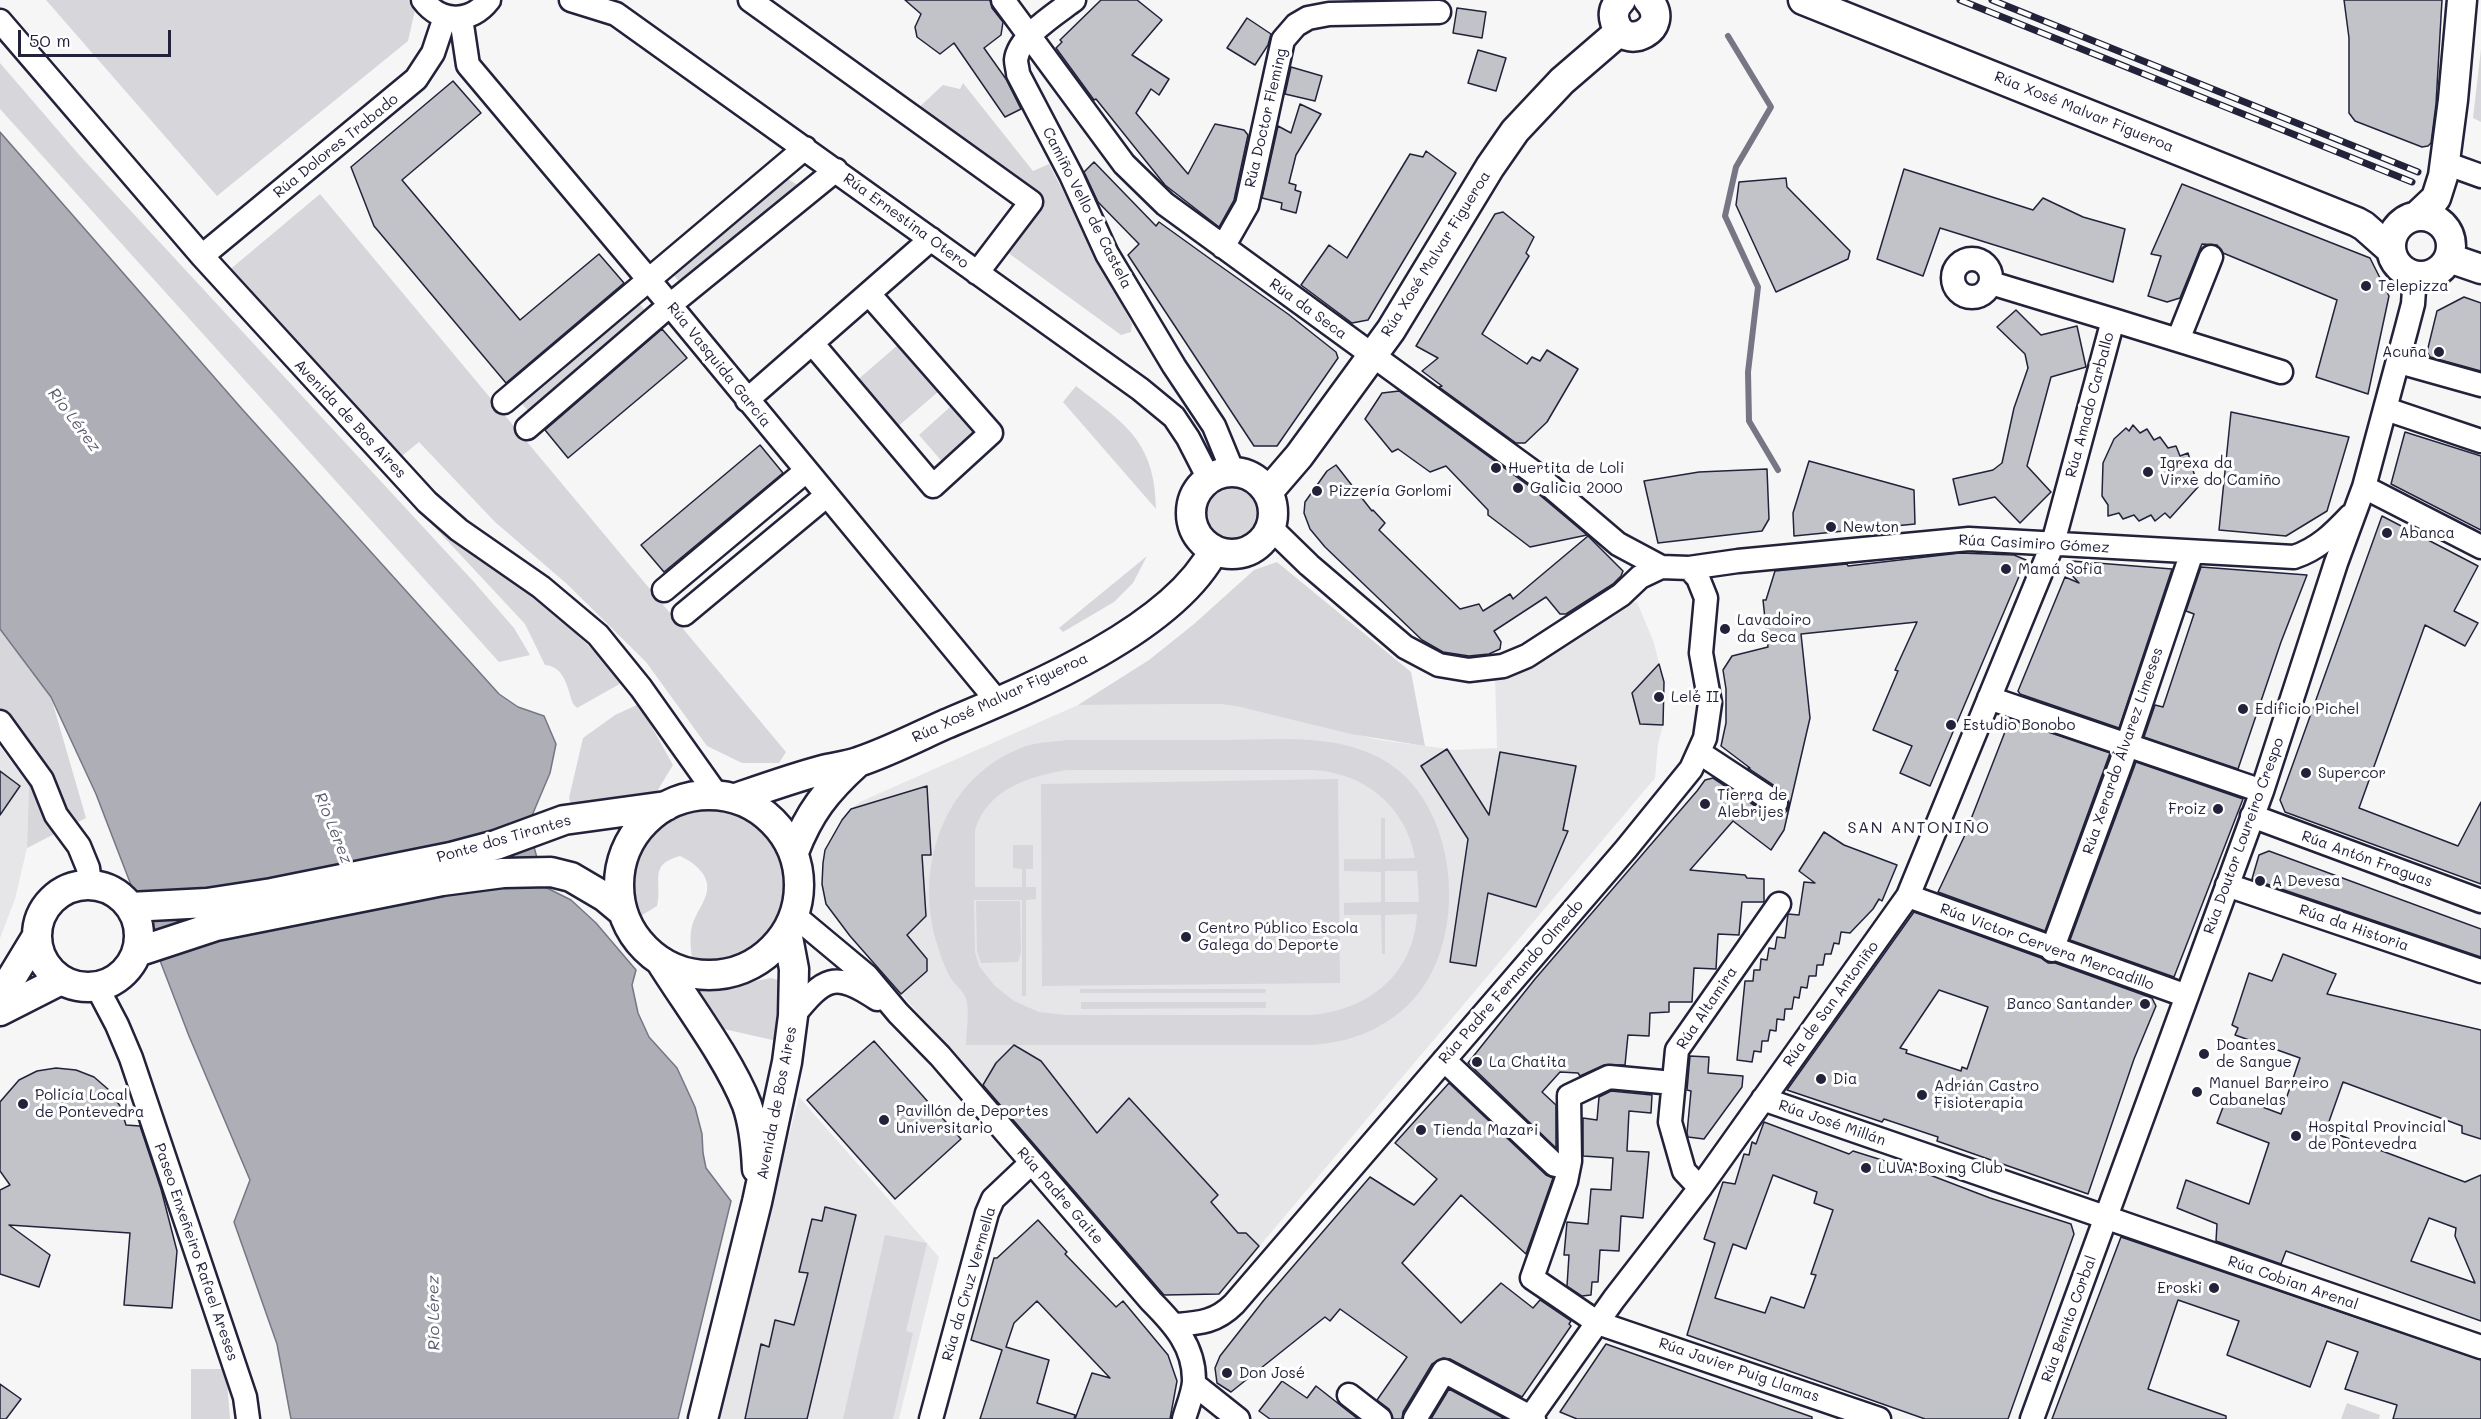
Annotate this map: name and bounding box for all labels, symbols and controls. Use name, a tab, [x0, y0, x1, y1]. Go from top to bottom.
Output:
scale bar	[21, 18, 174, 56]
text: 50 m	[29, 28, 71, 52]
street label: Rúa Doctor Fleming	[1241, 46, 1291, 190]
street label: Rúa Xosé Malvar Figueroa	[1992, 68, 2176, 156]
street label: Rúa Dolores Trabado	[270, 90, 402, 202]
street label: Camiño Vello de Castela	[1038, 124, 1136, 292]
street label: Rúa Xosé Malvar Figueroa	[1378, 168, 1494, 340]
street label: Rúa Ernestina Otero	[840, 169, 972, 273]
street label: Rúa da Seca	[1266, 275, 1350, 343]
place label: Telepizza	[2378, 277, 2449, 295]
marker: Telepizza	[2359, 279, 2373, 293]
street label: Rúa Vasquida García	[663, 299, 775, 431]
street label: Rúa Amado Carballo	[2062, 330, 2118, 480]
place label: Acuña	[2382, 343, 2427, 361]
marker: Acuña	[2432, 345, 2446, 359]
street label: Avenida de Bos Aires	[290, 356, 410, 482]
water label: Río Lérez	[44, 384, 104, 456]
place label: Igrexa da Virxe do Camiño	[2160, 454, 2280, 489]
place label: Huertita de Loli	[1508, 459, 1624, 477]
marker: Huertita de Loli	[1489, 461, 1503, 475]
marker: Igrexa da Virxe do Camiño	[2141, 465, 2155, 479]
place label: Galicia 2000	[1530, 479, 1622, 497]
marker: Galicia 2000	[1511, 481, 1525, 495]
place label: Pizzería Gorlomi	[1329, 482, 1452, 500]
marker: Pizzería Gorlomi	[1310, 484, 1324, 498]
place label: Newton	[1843, 518, 1899, 536]
marker: Newton	[1824, 520, 1838, 534]
place label: Abanca	[2399, 524, 2455, 542]
marker: Abanca	[2380, 526, 2394, 540]
street label: Rúa Casimiro Gómez	[1958, 531, 2110, 557]
place label: Mamá Sofìa	[2018, 560, 2103, 578]
marker: Mamá Sofìa	[1999, 562, 2013, 576]
place label: Lavadoiro da Seca	[1737, 611, 1811, 646]
marker: Lavadoiro da Seca	[1718, 622, 1732, 636]
street label: Rúa Xerardo Álvarez Limeses	[2079, 645, 2167, 857]
street label: Rúa Xosé Malvar Figueroa	[909, 649, 1091, 747]
place label: Lelé II	[1671, 688, 1719, 706]
marker: Lelé II	[1652, 690, 1666, 704]
place label: Edificio Pichel	[2255, 700, 2359, 718]
marker: Edificio Pichel	[2236, 702, 2250, 716]
place label: Estudio Bonobo	[1963, 716, 2075, 734]
marker: Estudio Bonobo	[1944, 718, 1958, 732]
street label: Rúa Doutor Loureiro Crespo	[2200, 735, 2288, 937]
place label: Supercor	[2318, 764, 2386, 782]
marker: Supercor	[2299, 766, 2313, 780]
place label: Tierra de Alebrijes	[1717, 786, 1787, 821]
water label: Río Lérez	[310, 790, 356, 866]
marker: Tierra de Alebrijes	[1698, 797, 1712, 811]
place label: Froiz	[2168, 800, 2206, 818]
marker: Froiz	[2211, 802, 2225, 816]
street label: Ponte dos Tirantes	[435, 811, 573, 867]
district label: SAN ANTONIÑO	[1848, 818, 1990, 838]
street label: Rúa Antón Fraguas	[2299, 827, 2435, 891]
place label: A Devesa	[2272, 872, 2341, 890]
marker: A Devesa	[2253, 874, 2267, 888]
street label: Rúa Padre Fernando Olmedo	[1435, 896, 1587, 1068]
street label: Rúa Victor Cervera Mercadillo	[1937, 900, 2157, 994]
street label: Rúa da Historia	[2297, 901, 2411, 955]
place label: Centro Público Escola Galega do Deporte	[1198, 919, 1359, 954]
marker: Centro Público Escola Galega do Deporte	[1179, 930, 1193, 944]
street label: Rúa de San Antoniño	[1779, 938, 1883, 1070]
street label: Rúa Altamira	[1673, 963, 1741, 1053]
place label: Banco Santander	[2007, 995, 2133, 1013]
marker: Banco Santander	[2138, 997, 2152, 1011]
street label: Avenida de Bos Aires	[753, 1025, 801, 1181]
place label: Doantes de Sangue	[2216, 1036, 2292, 1071]
marker: Doantes de Sangue	[2197, 1047, 2211, 1061]
place label: La Chatita	[1489, 1053, 1567, 1071]
marker: La Chatita	[1470, 1055, 1484, 1069]
place label: Dia	[1833, 1070, 1857, 1088]
marker: Dia	[1814, 1072, 1828, 1086]
place label: Manuel Barreiro Cabanelas	[2209, 1074, 2329, 1109]
place label: Adrián Castro Fisioterapia	[1934, 1077, 2039, 1112]
marker: Manuel Barreiro Cabanelas	[2190, 1085, 2204, 1099]
place label: Policía Local de Pontevedra	[35, 1086, 144, 1121]
marker: Adrián Castro Fisioterapia	[1915, 1088, 1929, 1102]
street label: Rúa José Millán	[1776, 1096, 1888, 1150]
marker: Policía Local de Pontevedra	[16, 1097, 30, 1111]
place label: Pavillón de Deportes Universitario	[896, 1102, 1049, 1137]
marker: Pavillón de Deportes Universitario	[877, 1113, 891, 1127]
place label: Hospital Provincial de Pontevedra	[2308, 1118, 2446, 1153]
place label: Tienda Mazari	[1433, 1121, 1538, 1139]
marker: Tienda Mazari	[1414, 1123, 1428, 1137]
marker: Hospital Provincial de Pontevedra	[2289, 1129, 2303, 1143]
street label: Paseo Enxeñeiro Rafael Areses	[150, 1141, 242, 1363]
street label: Rúa Padre Gaite	[1013, 1144, 1107, 1248]
place label: LUVA Boxing Club	[1878, 1159, 2003, 1177]
marker: LUVA Boxing Club	[1859, 1161, 1873, 1175]
street label: Rúa da Cruz Vermella	[938, 1205, 1000, 1363]
street label: Rúa Cobian Arenal	[2225, 1252, 2361, 1314]
street label: Rúa Benito Corbal	[2038, 1253, 2100, 1385]
water label: Río Lérez	[424, 1275, 444, 1351]
place label: Eroski	[2157, 1279, 2202, 1297]
marker: Eroski	[2207, 1281, 2221, 1295]
street label: Rúa Javier Puig Llamas	[1656, 1334, 1822, 1406]
place label: Don José	[1239, 1364, 1305, 1382]
marker: Don José	[1220, 1366, 1234, 1380]

